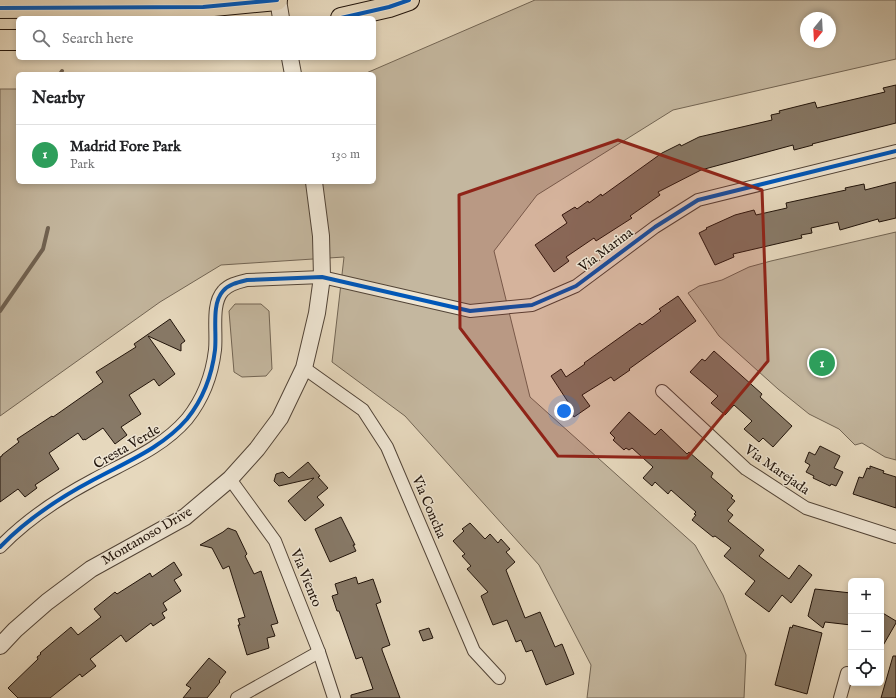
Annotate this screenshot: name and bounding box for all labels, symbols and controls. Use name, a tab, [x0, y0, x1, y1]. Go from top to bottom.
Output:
north arrow	[800, 12, 836, 48]
search box	[16, 16, 376, 60]
icon: search	[30, 27, 52, 49]
text: Search here	[62, 29, 133, 48]
text: Nearby	[32, 88, 85, 109]
text: Madrid Fore Park	[70, 137, 181, 156]
text: 1	[43, 146, 47, 163]
text: 130 m	[331, 146, 360, 163]
text: Park	[70, 156, 95, 173]
street label: Via Marina	[574, 223, 638, 277]
pin: 1	[809, 348, 835, 378]
your location	[554, 401, 574, 421]
street label: Cresta Verde	[90, 420, 164, 473]
street label: Via Marejada	[740, 440, 814, 500]
street label: Via Concha	[407, 472, 451, 542]
street label: Montanoso Drive	[98, 502, 196, 569]
street label: Via Viento	[286, 545, 326, 610]
map controls	[848, 578, 884, 686]
button: +	[848, 578, 884, 614]
button: −	[848, 614, 884, 650]
button: locate	[848, 650, 884, 686]

